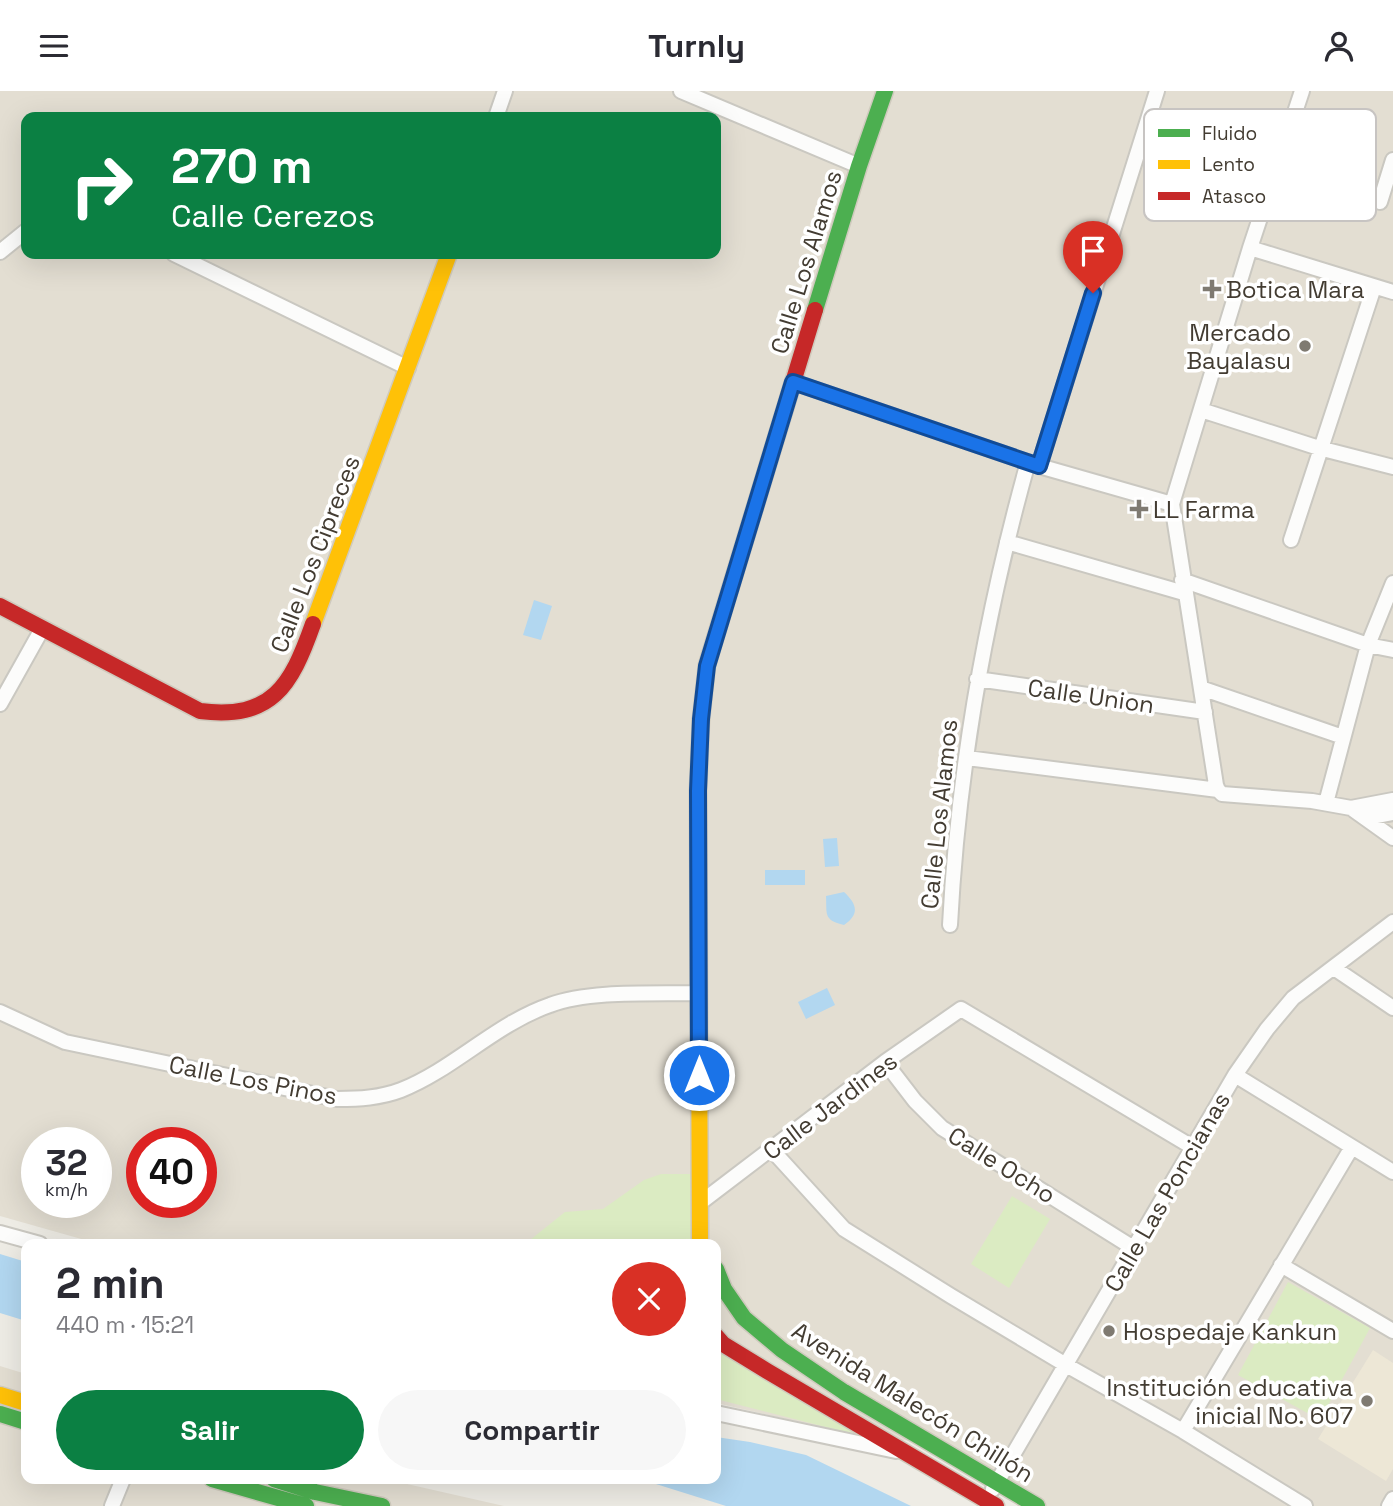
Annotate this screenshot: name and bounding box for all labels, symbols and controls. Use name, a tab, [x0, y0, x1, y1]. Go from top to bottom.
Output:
text: Turnly	[648, 26, 745, 66]
icon: menu	[35, 27, 73, 65]
icon: person	[1320, 27, 1358, 65]
legend	[1144, 109, 1376, 221]
text: Fluido	[1202, 121, 1257, 146]
text: 270 m	[171, 135, 313, 197]
icon: right	[56, 140, 147, 231]
text: Lento	[1202, 152, 1255, 177]
street label: Calle Los Alamos	[763, 166, 849, 358]
text: Atasco	[1202, 184, 1266, 209]
text: Calle Cerezos	[171, 196, 375, 236]
pin	[1063, 221, 1123, 293]
icon: arrive	[1074, 232, 1112, 270]
place label: Botica Mara	[1226, 274, 1365, 305]
marker: Botica Mara	[1204, 281, 1220, 297]
place label: Mercado Bayalasu	[1186, 317, 1291, 376]
marker: Mercado Bayalasu	[1297, 338, 1313, 354]
street label: Calle Los Cipreces	[263, 451, 367, 657]
place label: LL Farma	[1153, 494, 1255, 525]
marker: LL Farma	[1131, 501, 1147, 517]
street label: Calle Union	[1026, 672, 1156, 720]
street label: Calle Los Alamos	[914, 718, 964, 910]
position arrow	[662, 1038, 736, 1112]
street label: Calle Jardines	[757, 1045, 903, 1167]
street label: Calle Los Pinos	[166, 1049, 340, 1111]
street label: Calle Las Poncianas	[1097, 1087, 1237, 1297]
street label: Calle Ocho	[942, 1120, 1062, 1210]
speed limit sign: 40	[126, 1127, 217, 1218]
text: 32	[45, 1141, 88, 1185]
text: km/h	[45, 1178, 88, 1201]
text: 2 min	[56, 1257, 165, 1310]
button: close	[612, 1262, 686, 1336]
text: 440 m · 15:21	[56, 1310, 194, 1340]
street label: Avenida Malecón Chillón	[786, 1315, 1040, 1489]
place label: Hospedaje Kankun	[1123, 1316, 1337, 1347]
marker: Hospedaje Kankun	[1101, 1323, 1117, 1339]
place label: Institución educativa inicial No. 607	[1106, 1372, 1353, 1431]
button: Salir	[56, 1390, 364, 1470]
button: Compartir	[378, 1390, 686, 1470]
marker: Institución educativa inicial No. 607	[1359, 1393, 1375, 1409]

